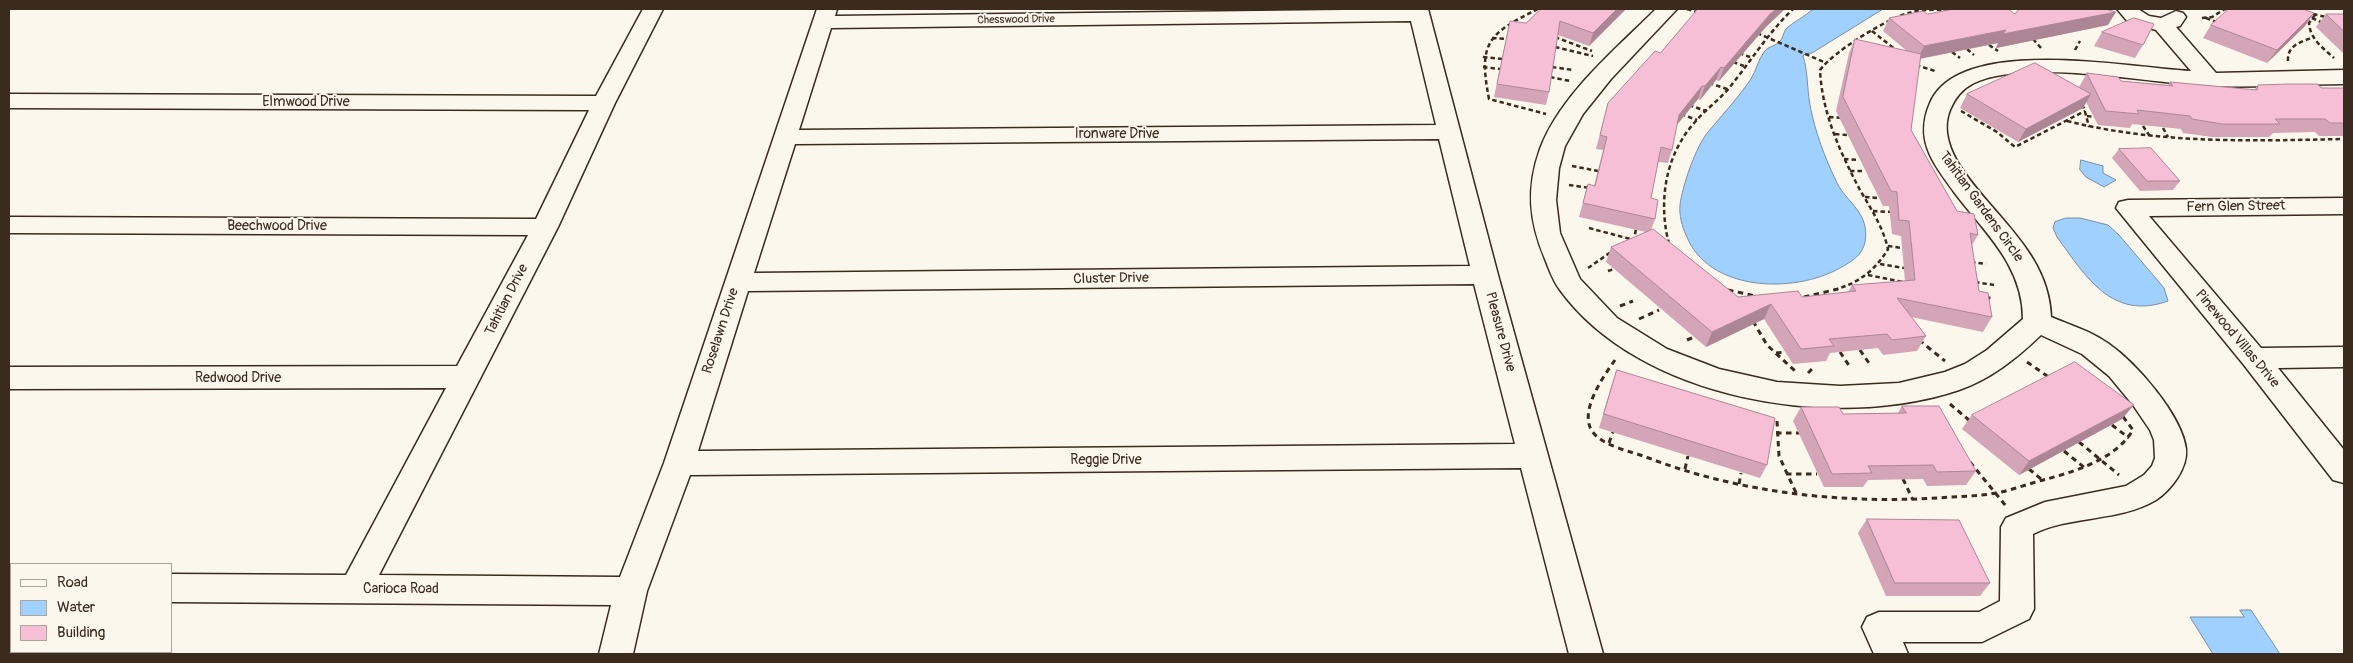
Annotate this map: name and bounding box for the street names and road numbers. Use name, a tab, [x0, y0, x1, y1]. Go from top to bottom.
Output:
street label: Chesswood Drive	[977, 13, 1055, 27]
street label: Elmwood Drive	[262, 94, 350, 110]
street label: Ironware Drive	[1075, 126, 1159, 142]
street label: Tahitian Gardens Circle	[1935, 149, 2027, 265]
street label: Fern Glen Street	[2186, 198, 2286, 216]
street label: Beechwood Drive	[227, 218, 327, 234]
street label: Tahitian Drive	[482, 262, 532, 338]
street label: Cluster Drive	[1073, 270, 1149, 288]
street label: Roselawn Drive	[699, 286, 743, 376]
street label: Pinewood Villas Drive	[2191, 287, 2283, 391]
street label: Pleasure Drive	[1481, 290, 1519, 374]
street label: Redwood Drive	[195, 370, 281, 386]
street label: Reggie Drive	[1070, 452, 1142, 468]
street label: Carioca Road	[363, 581, 439, 597]

